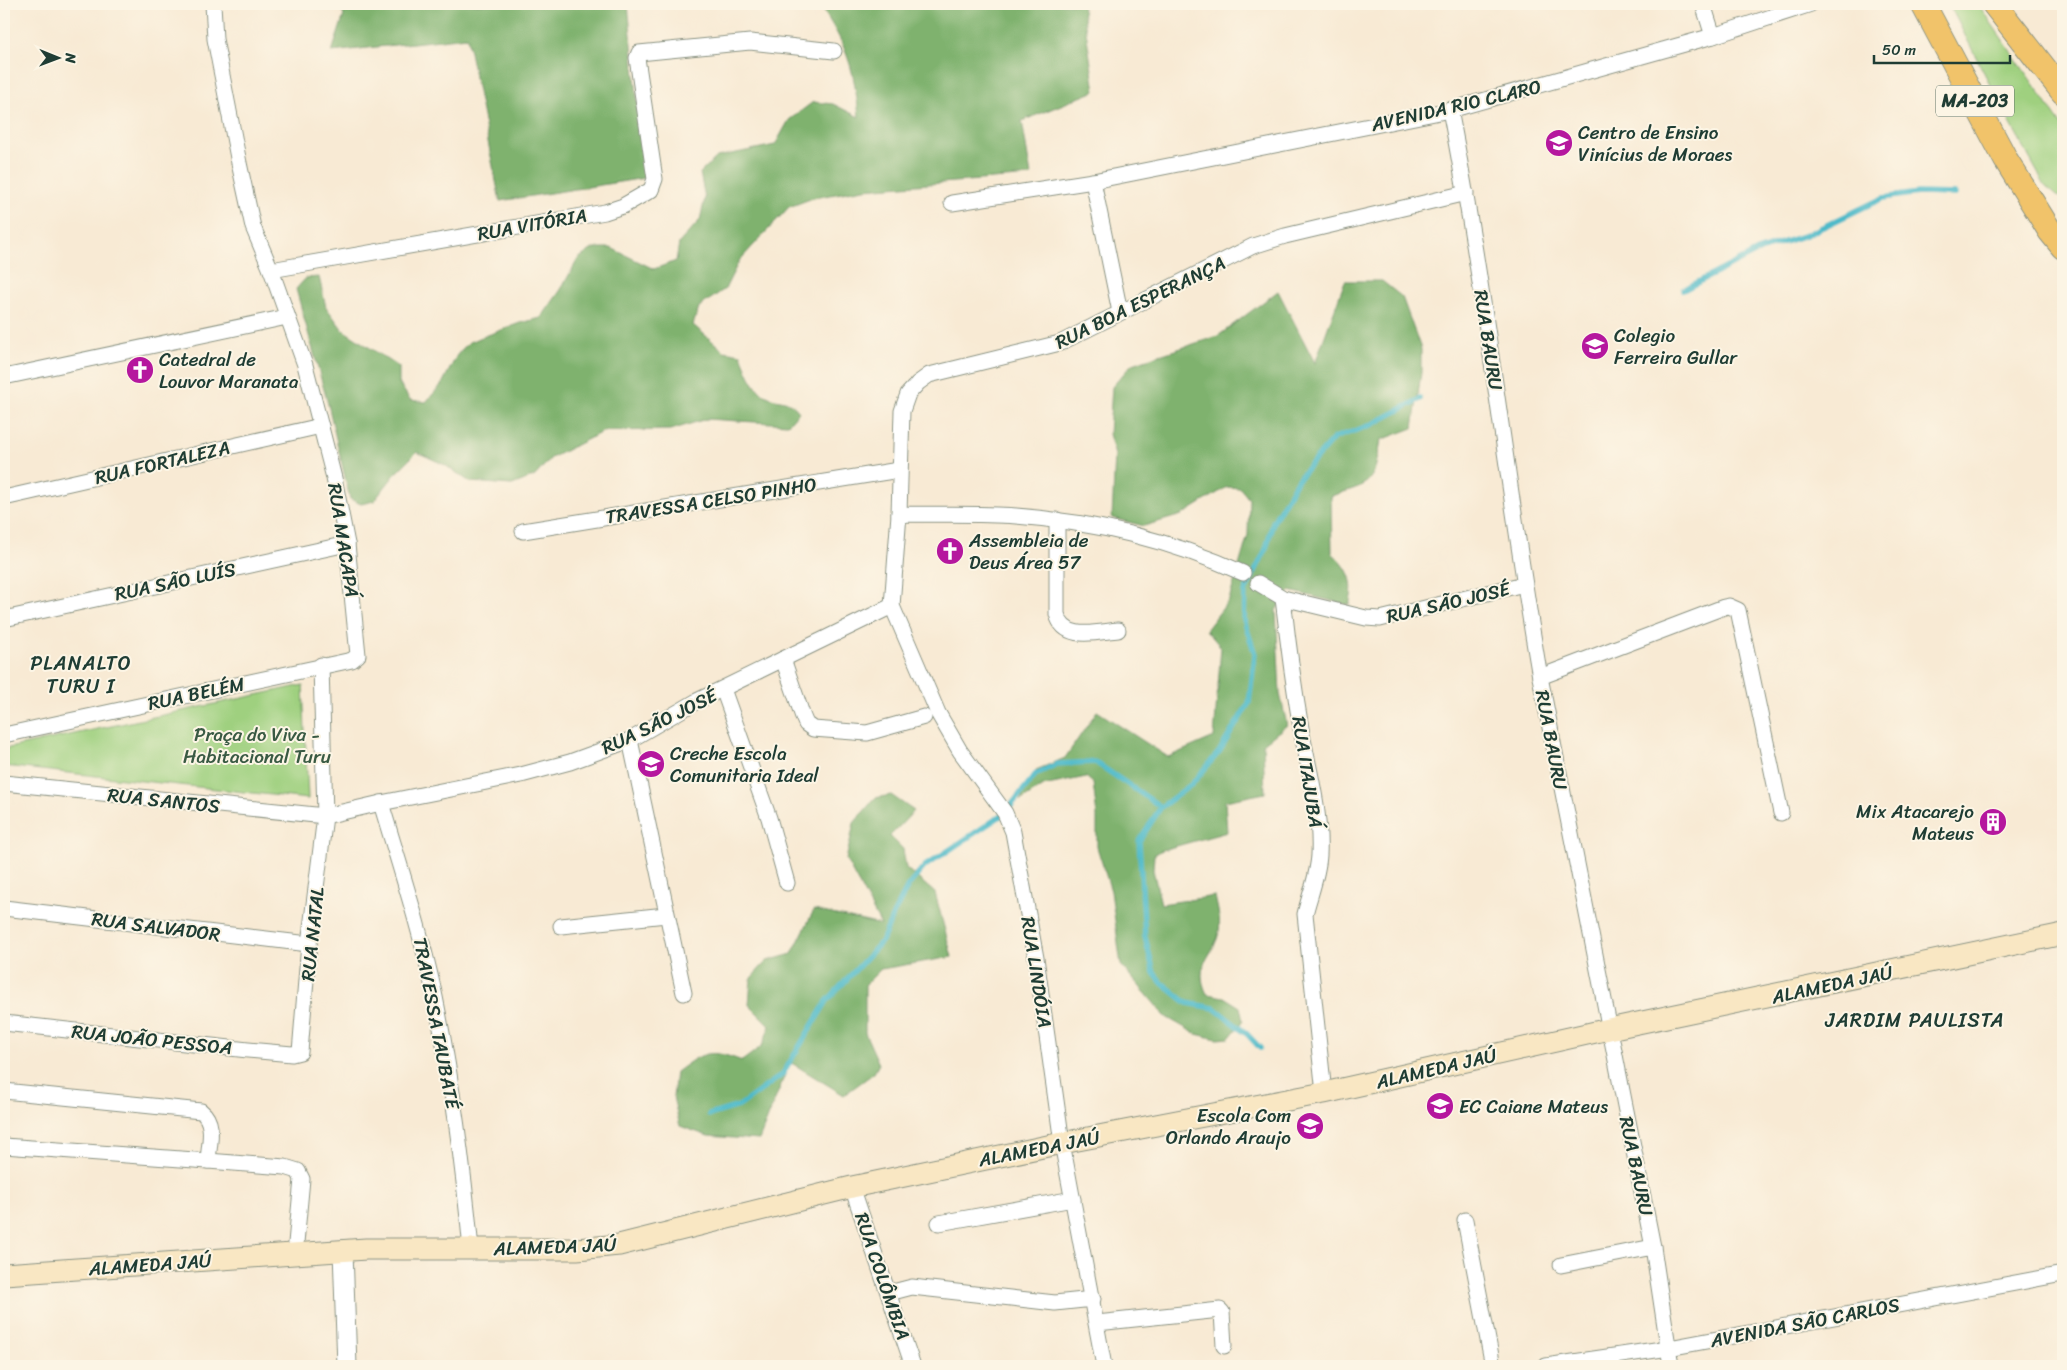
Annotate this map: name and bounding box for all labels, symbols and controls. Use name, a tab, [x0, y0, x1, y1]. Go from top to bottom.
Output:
north arrow	[32, 32, 82, 82]
scale bar	[1874, 32, 2011, 64]
text: 50 m	[1882, 37, 1917, 63]
text: N	[58, 52, 83, 64]
street label: AVENIDA RIO CLARO	[1367, 70, 1545, 141]
road number: MA-203	[1936, 85, 2014, 116]
place label: Centro de Ensino Vinícius de Moraes	[1578, 116, 1733, 171]
school or university icon: Centro de Ensino Vinícius de Moraes	[1544, 128, 1574, 158]
street label: RUA VITÓRIA	[475, 199, 589, 250]
street label: RUA BOA ESPERANÇA	[1049, 247, 1231, 358]
street label: RUA BAURU	[1464, 287, 1513, 393]
place label: Colegio Ferreira Gullar	[1614, 319, 1738, 374]
school or university icon: Colegio Ferreira Gullar	[1580, 331, 1610, 361]
place label: Catedral de Louvor Maranata	[159, 343, 299, 398]
church icon: Catedral de Louvor Maranata	[125, 355, 155, 385]
street label: RUA FORTALEZA	[91, 431, 233, 494]
street label: TRAVESSA CELSO PINHO	[603, 468, 819, 533]
street label: RUA MACAPÁ	[318, 481, 369, 602]
place label: Assembleia de Deus Área 57	[968, 524, 1089, 579]
church icon: Assembleia de Deus Área 57	[935, 536, 965, 566]
street label: RUA SÃO LUÍS	[112, 553, 239, 610]
street label: RUA SÃO JOSÉ	[1383, 572, 1515, 633]
district label: PLANALTO TURU I	[30, 646, 132, 704]
street label: RUA BELÉM	[145, 667, 248, 720]
street label: RUA SÃO JOSÉ	[595, 678, 724, 764]
street label: RUA BAURU	[1526, 687, 1577, 794]
street label: RUA ITAJUBÁ	[1282, 714, 1333, 833]
park label: Praça do Viva - Habitacional Turu	[183, 718, 331, 773]
place label: Creche Escola Comunitaria Ideal	[670, 737, 819, 792]
school or university icon: Creche Escola Comunitaria Ideal	[636, 749, 666, 779]
street label: RUA SANTOS	[106, 778, 222, 823]
place label: Mix Atacarejo Mateus	[1856, 795, 1974, 850]
building icon: Mix Atacarejo Mateus	[1978, 807, 2008, 837]
street label: RUA NATAL	[291, 885, 334, 983]
street label: RUA SALVADOR	[90, 902, 222, 951]
street label: RUA LINDÓIA	[1011, 914, 1062, 1030]
street label: TRAVESSA TAUBATÉ	[404, 934, 470, 1113]
street label: ALAMEDA JAÚ	[1768, 955, 1896, 1014]
district label: JARDIM PAULISTA	[1824, 1003, 2005, 1038]
street label: RUA JOÃO PESSOA	[70, 1015, 234, 1064]
street label: ALAMEDA JAÚ	[1372, 1038, 1500, 1099]
place label: EC Caiane Mateus	[1459, 1090, 1608, 1123]
school or university icon: EC Caiane Mateus	[1425, 1091, 1455, 1121]
place label: Escola Com Orlando Araujo	[1166, 1099, 1291, 1154]
school or university icon: Escola Com Orlando Araujo	[1295, 1111, 1325, 1141]
street label: RUA BAURU	[1610, 1113, 1663, 1220]
street label: ALAMEDA JAÚ	[975, 1120, 1103, 1177]
street label: RUA COLÔMBIA	[845, 1208, 920, 1345]
street label: ALAMEDA JAÚ	[492, 1228, 617, 1265]
street label: ALAMEDA JAÚ	[87, 1244, 213, 1285]
street label: AVENIDA SÃO CARLOS	[1706, 1288, 1903, 1357]

